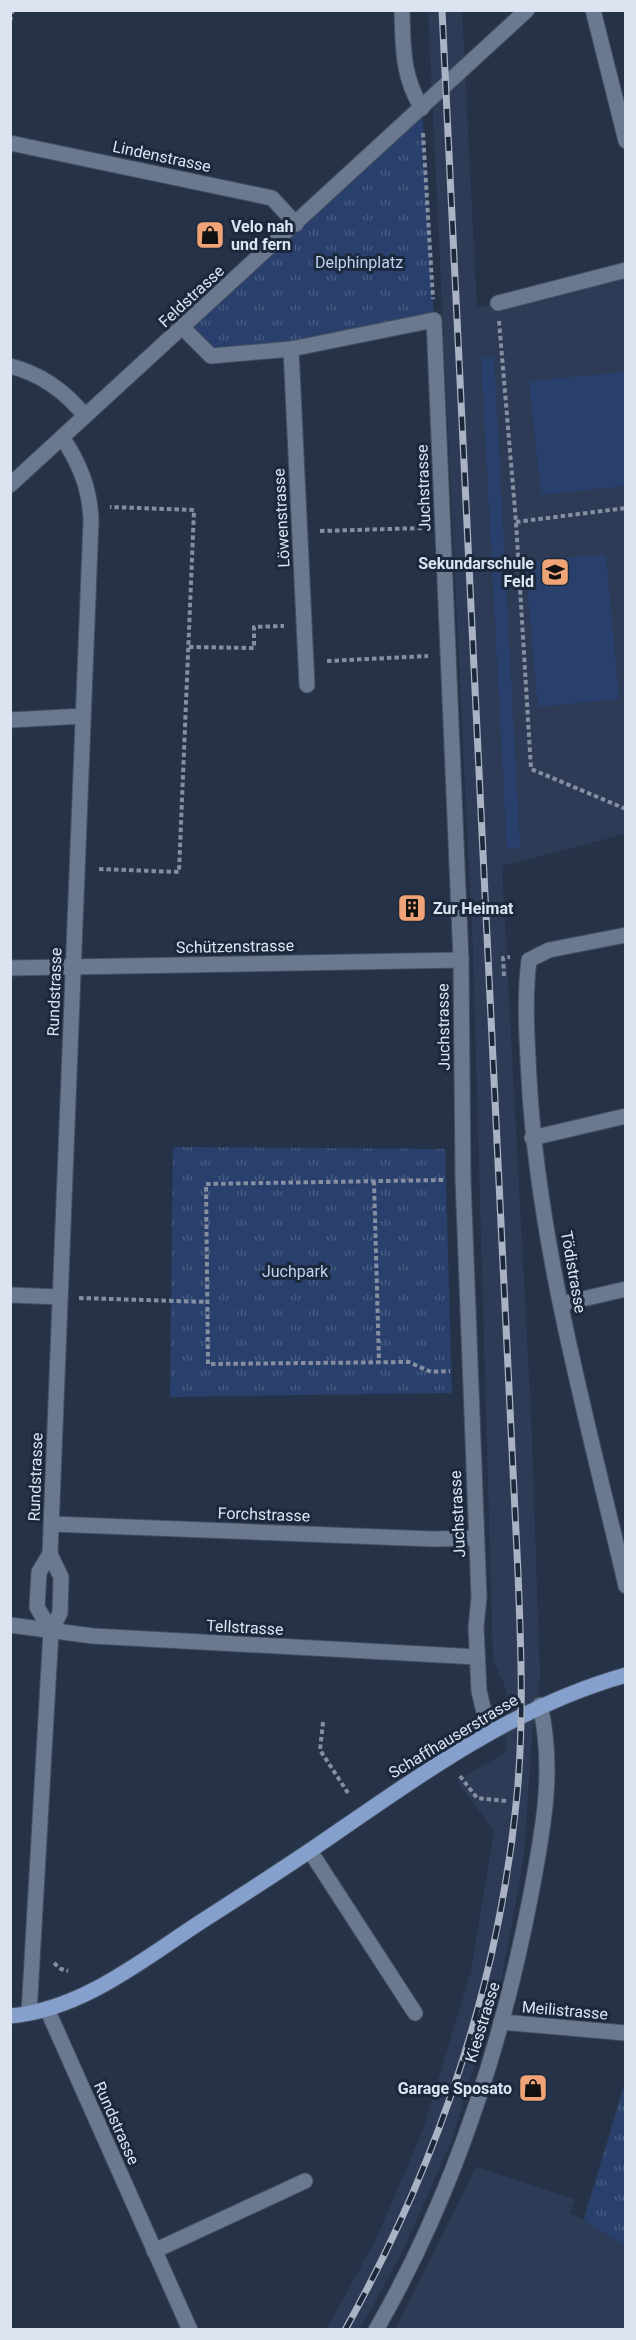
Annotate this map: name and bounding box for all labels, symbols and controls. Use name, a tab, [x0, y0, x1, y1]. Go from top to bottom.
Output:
street label: Lindenstrasse	[111, 137, 213, 176]
place label: Velo nah und fern	[231, 217, 294, 254]
shop icon: Velo nah und fern	[194, 219, 226, 251]
park label: Delphinplatz	[315, 253, 403, 272]
street label: Feldstrasse	[155, 261, 228, 331]
street label: Juchstrasse	[412, 444, 435, 532]
street label: Löwenstrasse	[269, 468, 294, 568]
place label: Sekundarschule Feld	[418, 554, 534, 591]
school or university icon: Sekundarschule Feld	[539, 556, 571, 588]
building icon: Zur Heimat	[396, 892, 428, 924]
place label: Zur Heimat	[433, 899, 514, 918]
street label: Schützenstrasse	[176, 936, 294, 957]
street label: Rundstrasse	[43, 947, 66, 1037]
street label: Juchstrasse	[433, 983, 454, 1071]
street label: Tödistrasse	[557, 1230, 590, 1315]
park label: Juchpark	[262, 1262, 329, 1281]
street label: Rundstrasse	[24, 1432, 47, 1522]
street label: Juchstrasse	[446, 1470, 469, 1558]
street label: Forchstrasse	[217, 1503, 311, 1526]
street label: Tellstrasse	[206, 1616, 284, 1639]
street label: Schaffhauserstrasse	[385, 1690, 521, 1783]
street label: Kiesstrasse	[461, 1980, 504, 2065]
street label: Meilistrasse	[521, 1997, 609, 2024]
shop icon: Garage Sposato	[517, 2072, 549, 2104]
street label: Rundstrasse	[90, 2079, 143, 2168]
place label: Garage Sposato	[398, 2079, 512, 2098]

